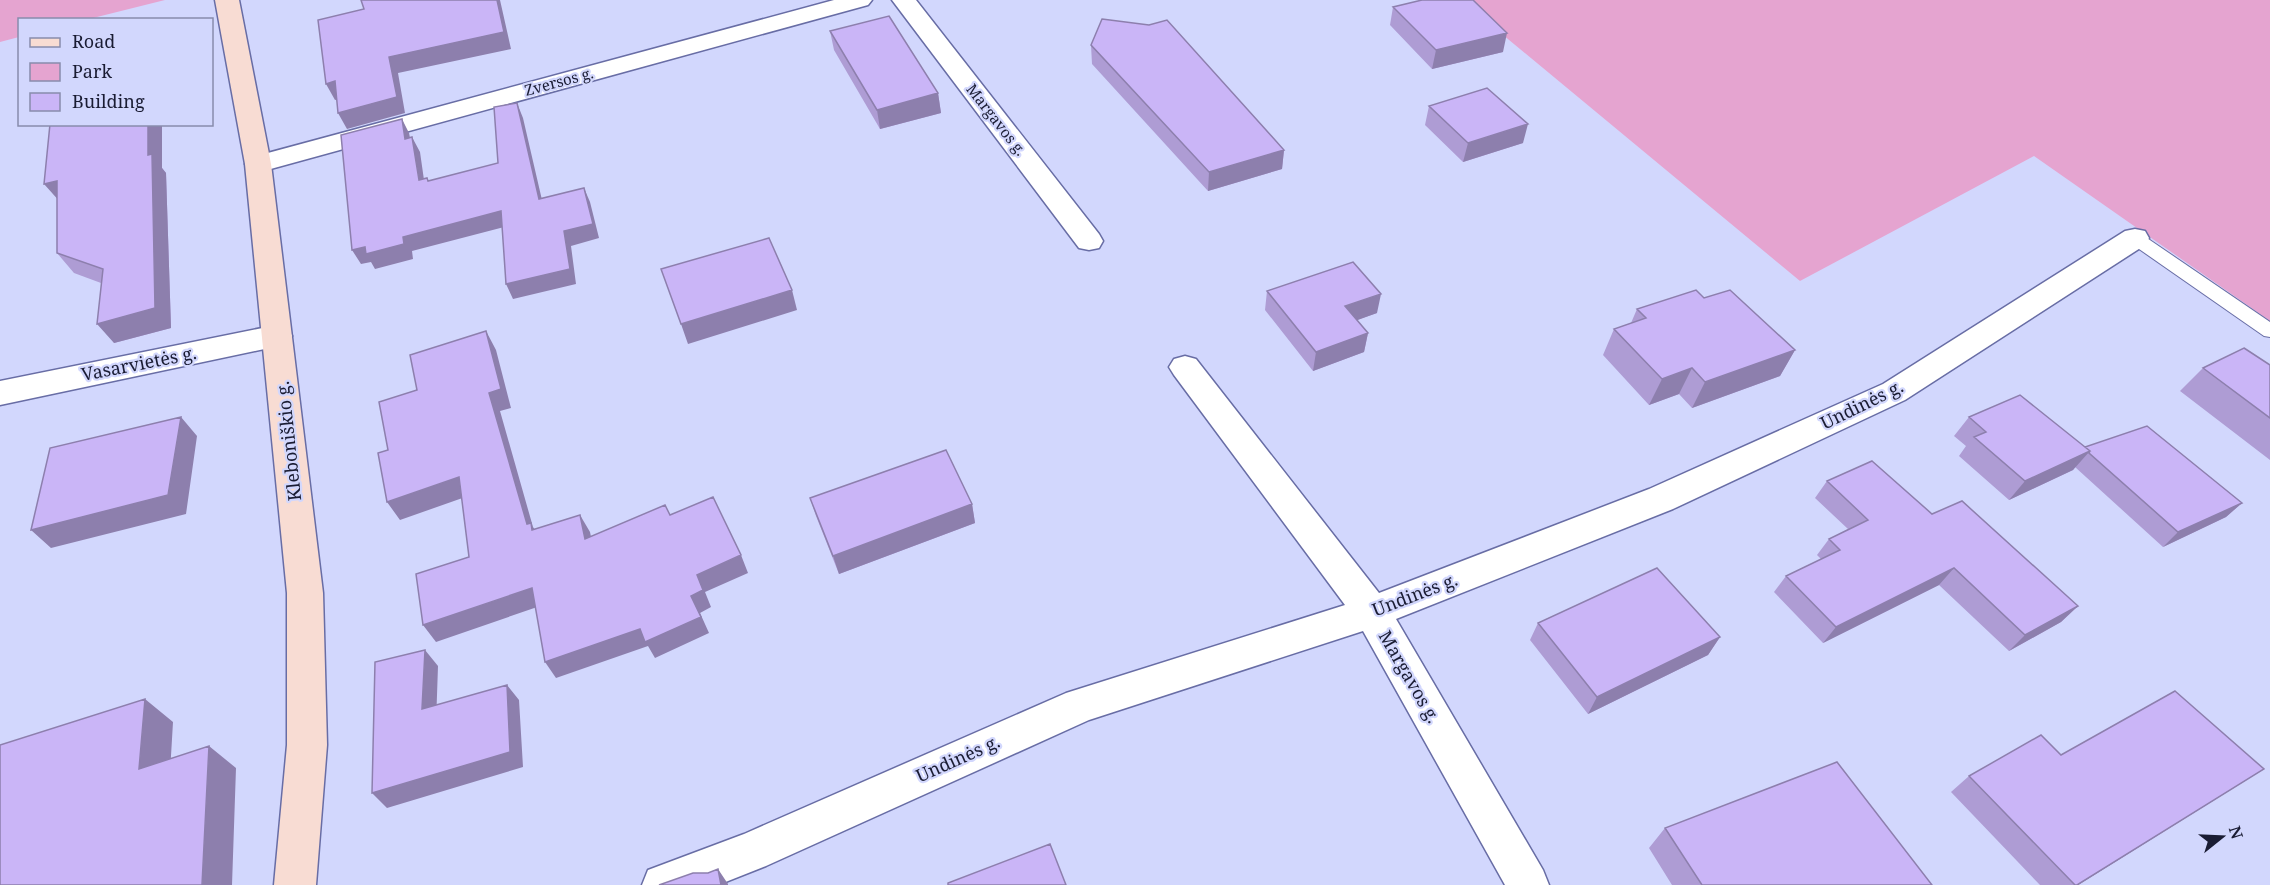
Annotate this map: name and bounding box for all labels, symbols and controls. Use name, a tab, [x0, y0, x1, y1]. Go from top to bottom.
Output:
legend	[18, 18, 213, 126]
text: Road	[72, 29, 115, 53]
text: Park	[72, 59, 112, 83]
street label: Zversos g.	[522, 62, 595, 100]
street label: Margavos g.	[962, 79, 1031, 159]
text: Building	[72, 89, 145, 113]
street label: Vasarvietės g.	[79, 340, 198, 386]
street label: Undinės g.	[1816, 374, 1907, 435]
street label: Kleboniškio g.	[270, 380, 306, 502]
street label: Undinės g.	[1369, 567, 1461, 621]
street label: Margavos g.	[1374, 626, 1446, 727]
street label: Undinės g.	[912, 729, 1003, 787]
north arrow	[2192, 807, 2252, 867]
text: N	[2224, 823, 2249, 842]

